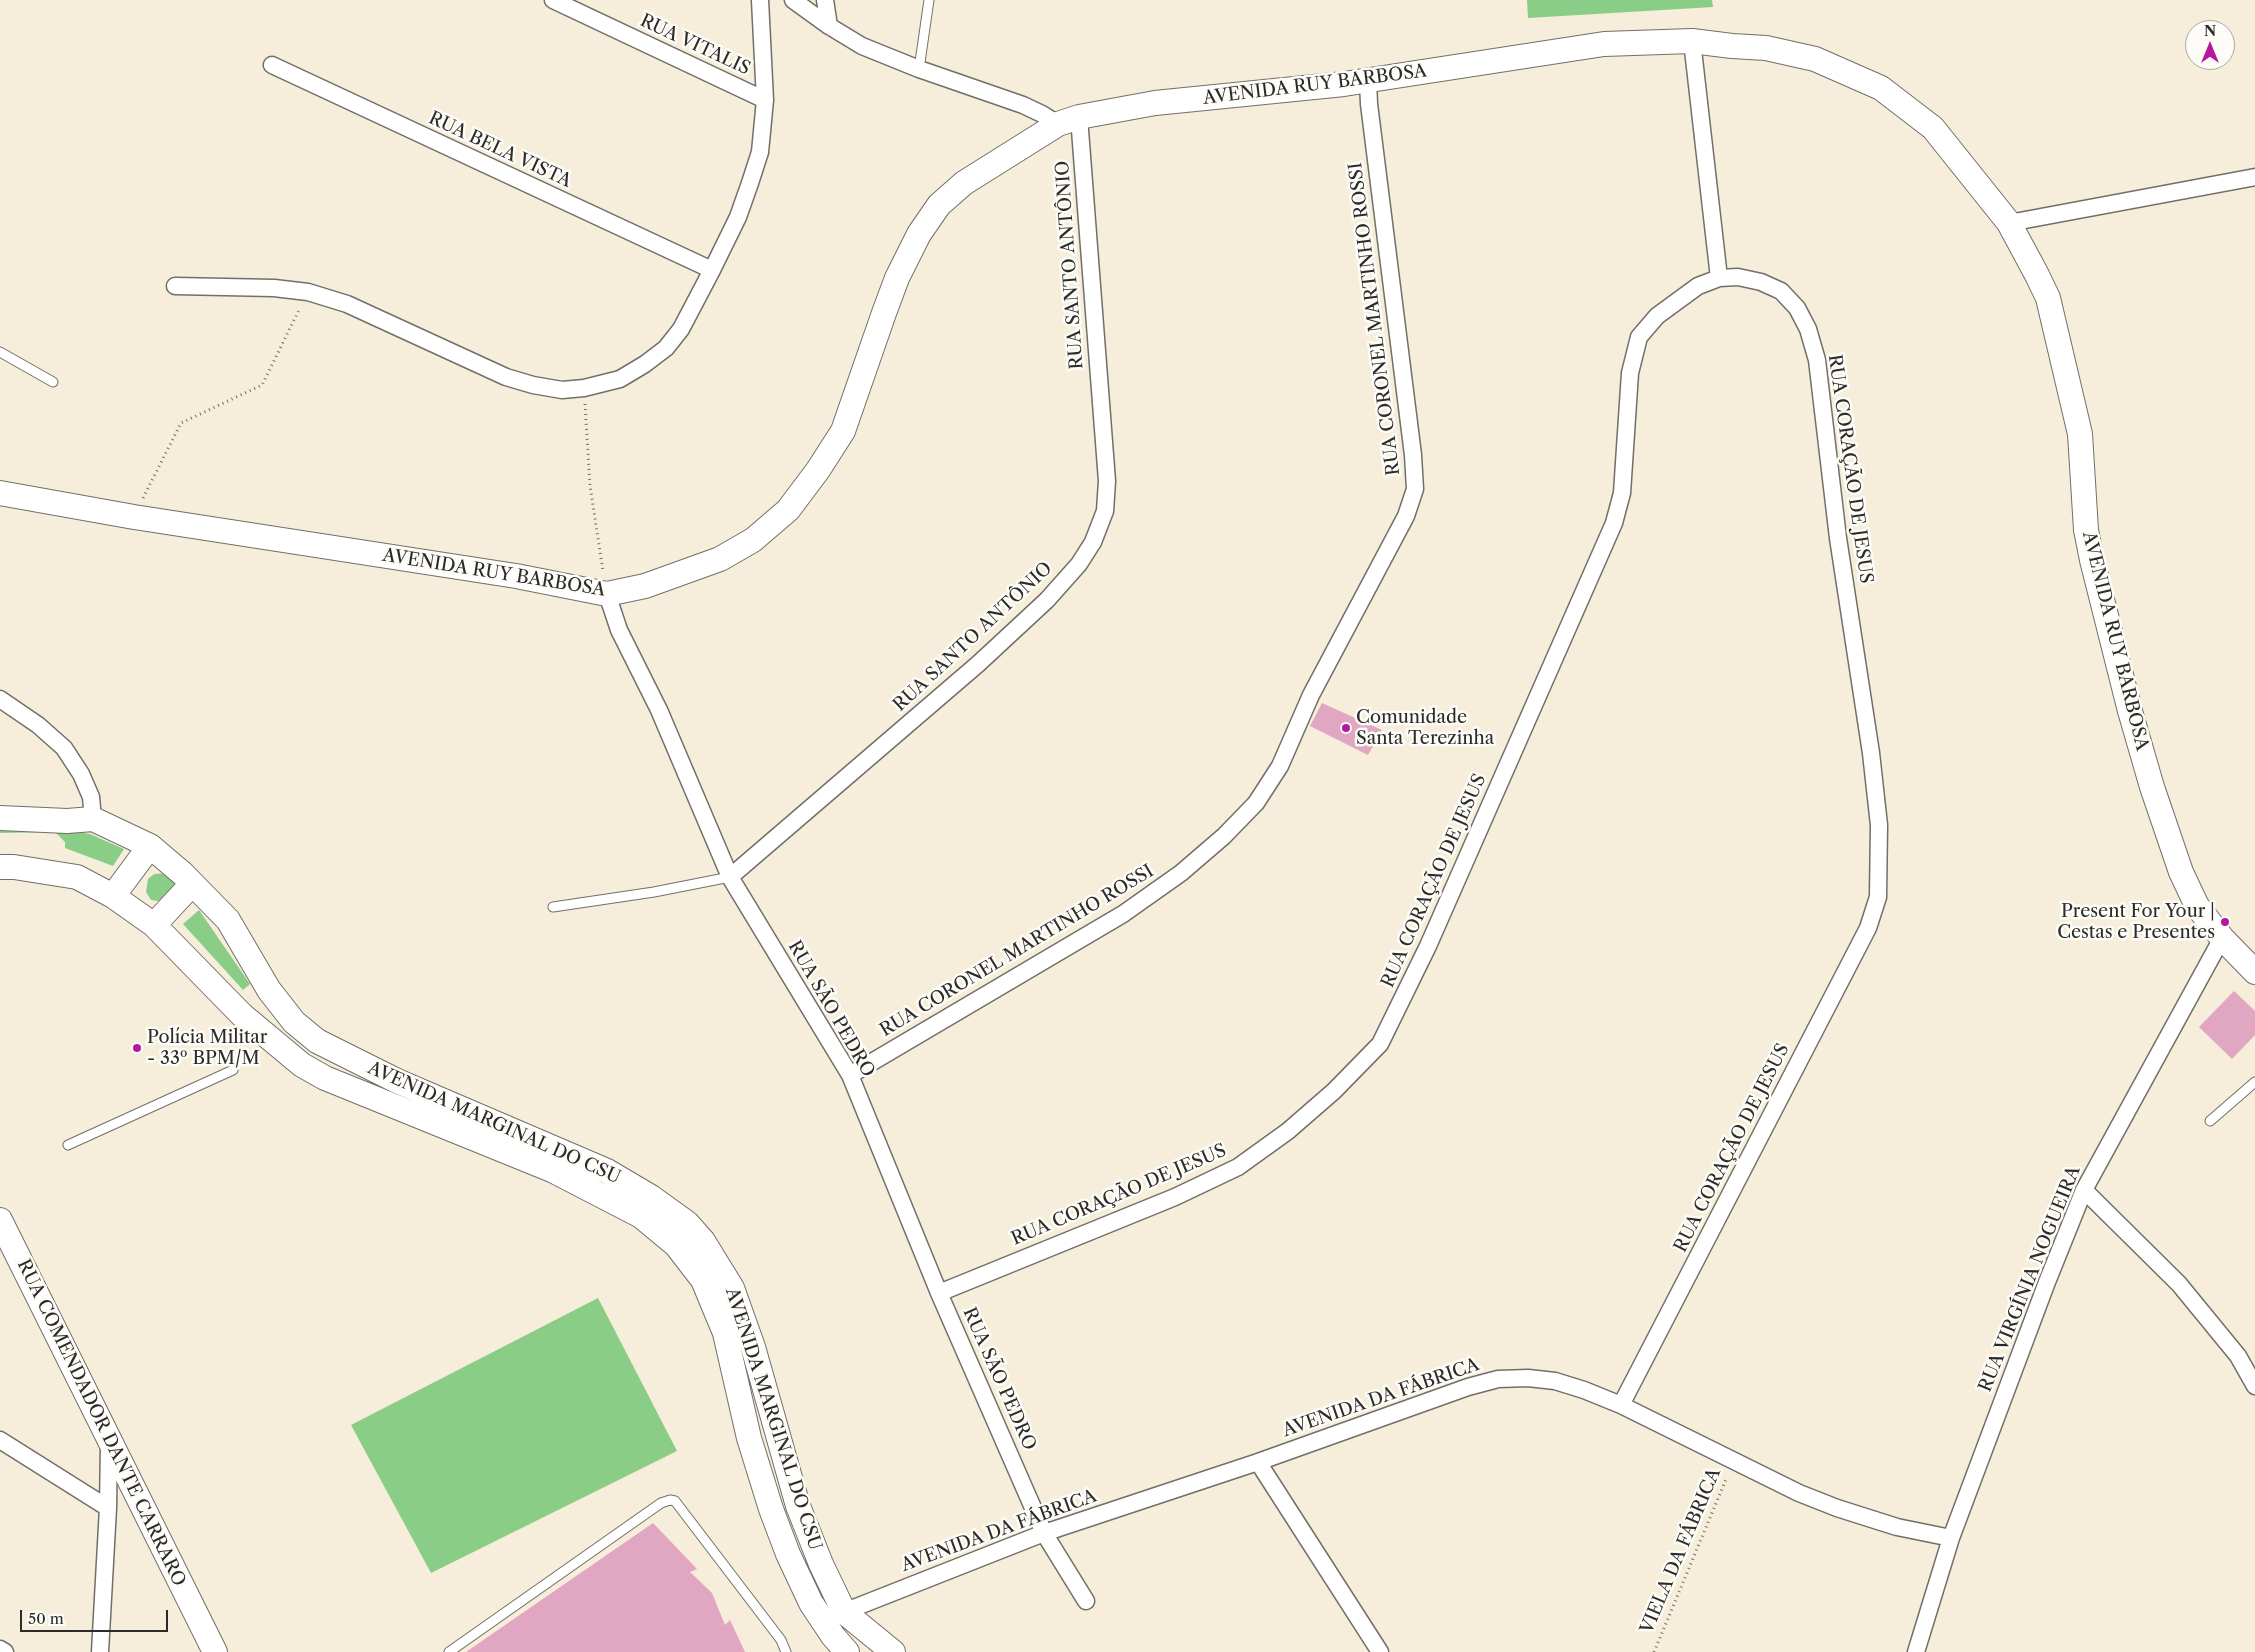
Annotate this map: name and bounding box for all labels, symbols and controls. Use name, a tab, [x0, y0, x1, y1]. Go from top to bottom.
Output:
street label: RUA VITALIS	[637, 10, 753, 80]
north arrow	[2185, 20, 2235, 70]
text: N	[2204, 22, 2216, 40]
street label: AVENIDA RUY BARBOSA	[1202, 61, 1428, 109]
street label: RUA BELA VISTA	[425, 107, 575, 193]
street label: RUA SANTO ANTÔNIO	[1052, 160, 1088, 370]
street label: RUA CORONEL MARTINHO ROSSI	[1345, 161, 1405, 477]
street label: RUA CORAÇÃO DE JESUS	[1823, 353, 1877, 585]
street label: AVENIDA RUY BARBOSA	[2077, 529, 2153, 753]
street label: AVENIDA RUY BARBOSA	[381, 545, 607, 601]
street label: RUA SANTO ANTÔNIO	[889, 558, 1057, 716]
place label: Comunidade Santa Terezinha	[1356, 707, 1494, 750]
marker: Comunidade Santa Terezinha	[1340, 722, 1352, 734]
street label: RUA CORAÇÃO DE JESUS	[1377, 771, 1491, 991]
street label: RUA CORONEL MARTINHO ROSSI	[876, 861, 1158, 1041]
place label: Present For Your | Cestas e Presentes	[2057, 901, 2215, 944]
marker: Present For Your | Cestas e Presentes	[2219, 916, 2231, 928]
street label: RUA SÃO PEDRO	[783, 937, 879, 1081]
place label: Polícia Militar - 33º BPM/M	[147, 1027, 267, 1070]
street label: RUA CORAÇÃO DE JESUS	[1670, 1040, 1794, 1256]
marker: Polícia Militar - 33º BPM/M	[131, 1042, 143, 1054]
street label: AVENIDA MARGINAL DO CSU	[364, 1057, 624, 1189]
street label: RUA CORAÇÃO DE JESUS	[1008, 1140, 1230, 1250]
street label: RUA VIRGÍNIA NOGUEIRA	[1975, 1163, 2085, 1395]
street label: RUA COMENDADOR DANTE CARRARO	[12, 1256, 190, 1590]
street label: AVENIDA MARGINAL DO CSU	[720, 1285, 826, 1553]
street label: RUA SÃO PEDRO	[958, 1304, 1040, 1454]
street label: AVENIDA DA FÁBRICA	[1280, 1354, 1482, 1442]
street label: VIELA DA FÁBRICA	[1636, 1465, 1726, 1637]
street label: AVENIDA DA FÁBRICA	[898, 1485, 1100, 1577]
scale bar	[22, 1600, 170, 1632]
text: 50 m	[28, 1609, 64, 1628]

